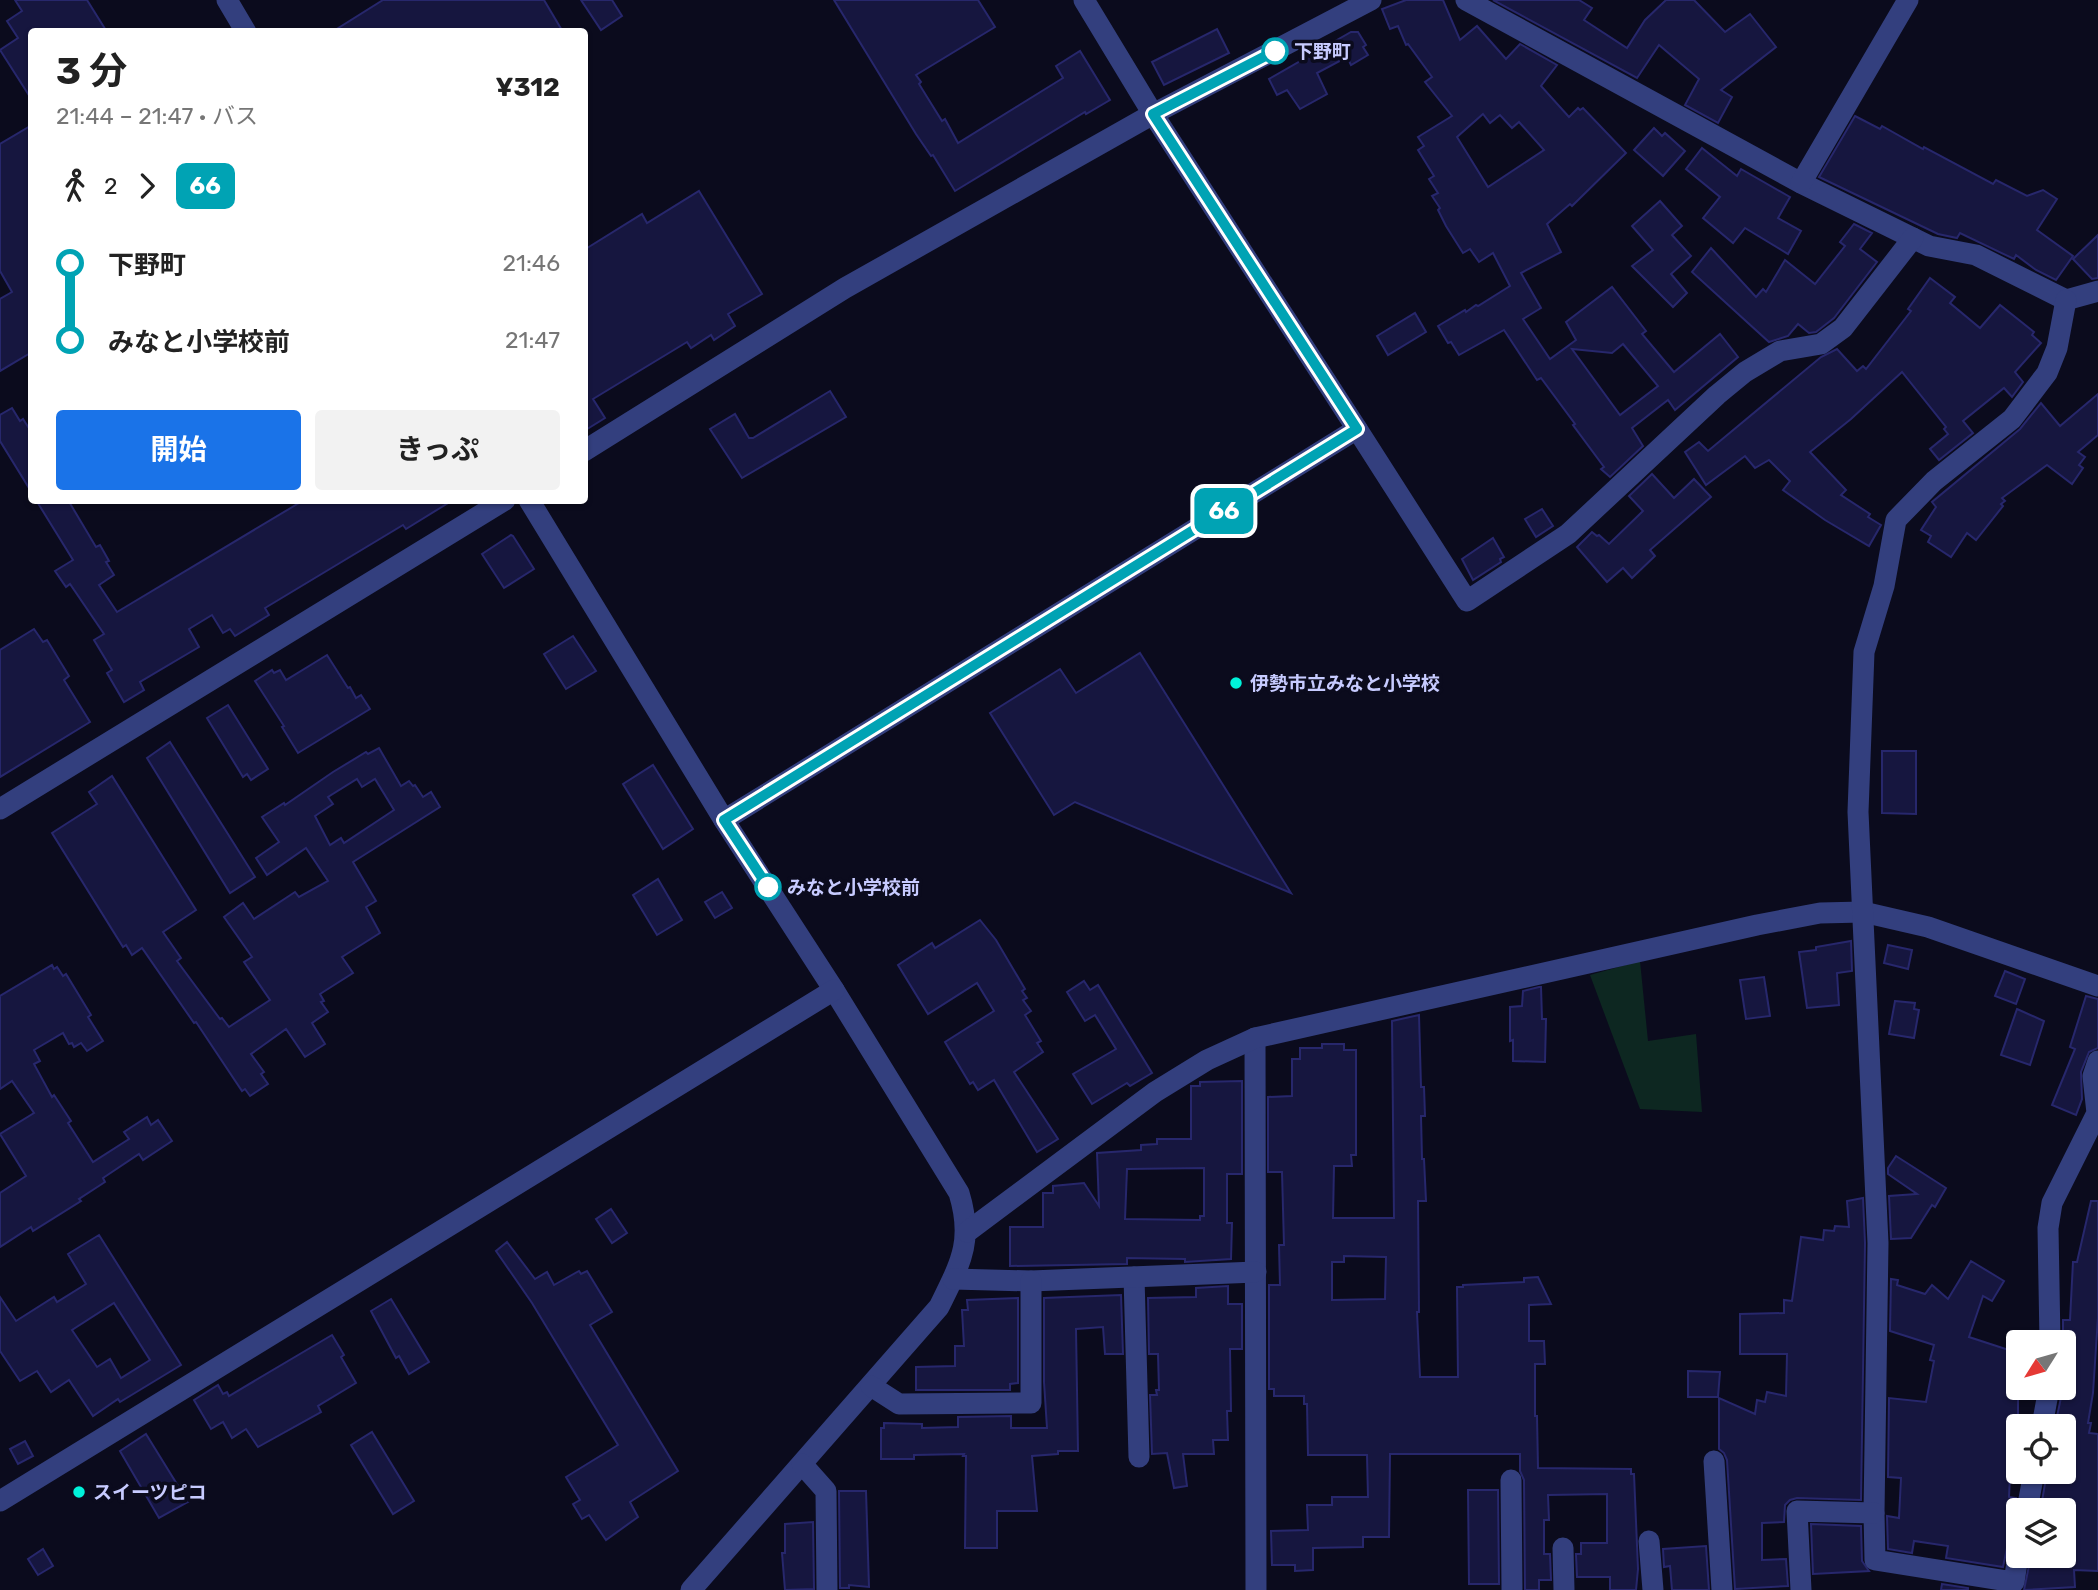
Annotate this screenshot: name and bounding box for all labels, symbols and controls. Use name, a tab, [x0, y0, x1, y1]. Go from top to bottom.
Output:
marker: 下野町	[1262, 38, 1288, 64]
place label: 下野町	[1294, 40, 1351, 63]
text: 3 分	[56, 48, 127, 94]
text: ¥312	[495, 72, 560, 103]
text: 21:44 – 21:47 · バス	[56, 102, 258, 130]
icon: walk	[56, 167, 94, 205]
icon: forward	[128, 167, 166, 205]
text: 2	[104, 172, 118, 200]
text: 66	[190, 172, 221, 200]
text: 21:46	[503, 249, 560, 277]
text: 下野町	[108, 250, 186, 281]
text: 21:47	[505, 326, 560, 354]
text: みなと小学校前	[108, 327, 290, 358]
button: 開始	[56, 410, 301, 490]
button: きっぷ	[315, 410, 560, 490]
line badge: 66	[1192, 488, 1256, 534]
text: 66	[1208, 497, 1240, 525]
place label: 伊勢市立みなと小学校	[1250, 672, 1440, 695]
marker: 伊勢市立みなと小学校	[1228, 675, 1244, 691]
marker: みなと小学校前	[755, 874, 781, 900]
place label: みなと小学校前	[787, 876, 920, 899]
north arrow	[2006, 1330, 2076, 1400]
map controls	[2006, 1330, 2076, 1568]
button: locate	[2006, 1414, 2076, 1484]
place label: スイーツピコ	[93, 1481, 207, 1504]
marker: スイーツピコ	[71, 1484, 87, 1500]
button: layers	[2006, 1498, 2076, 1568]

